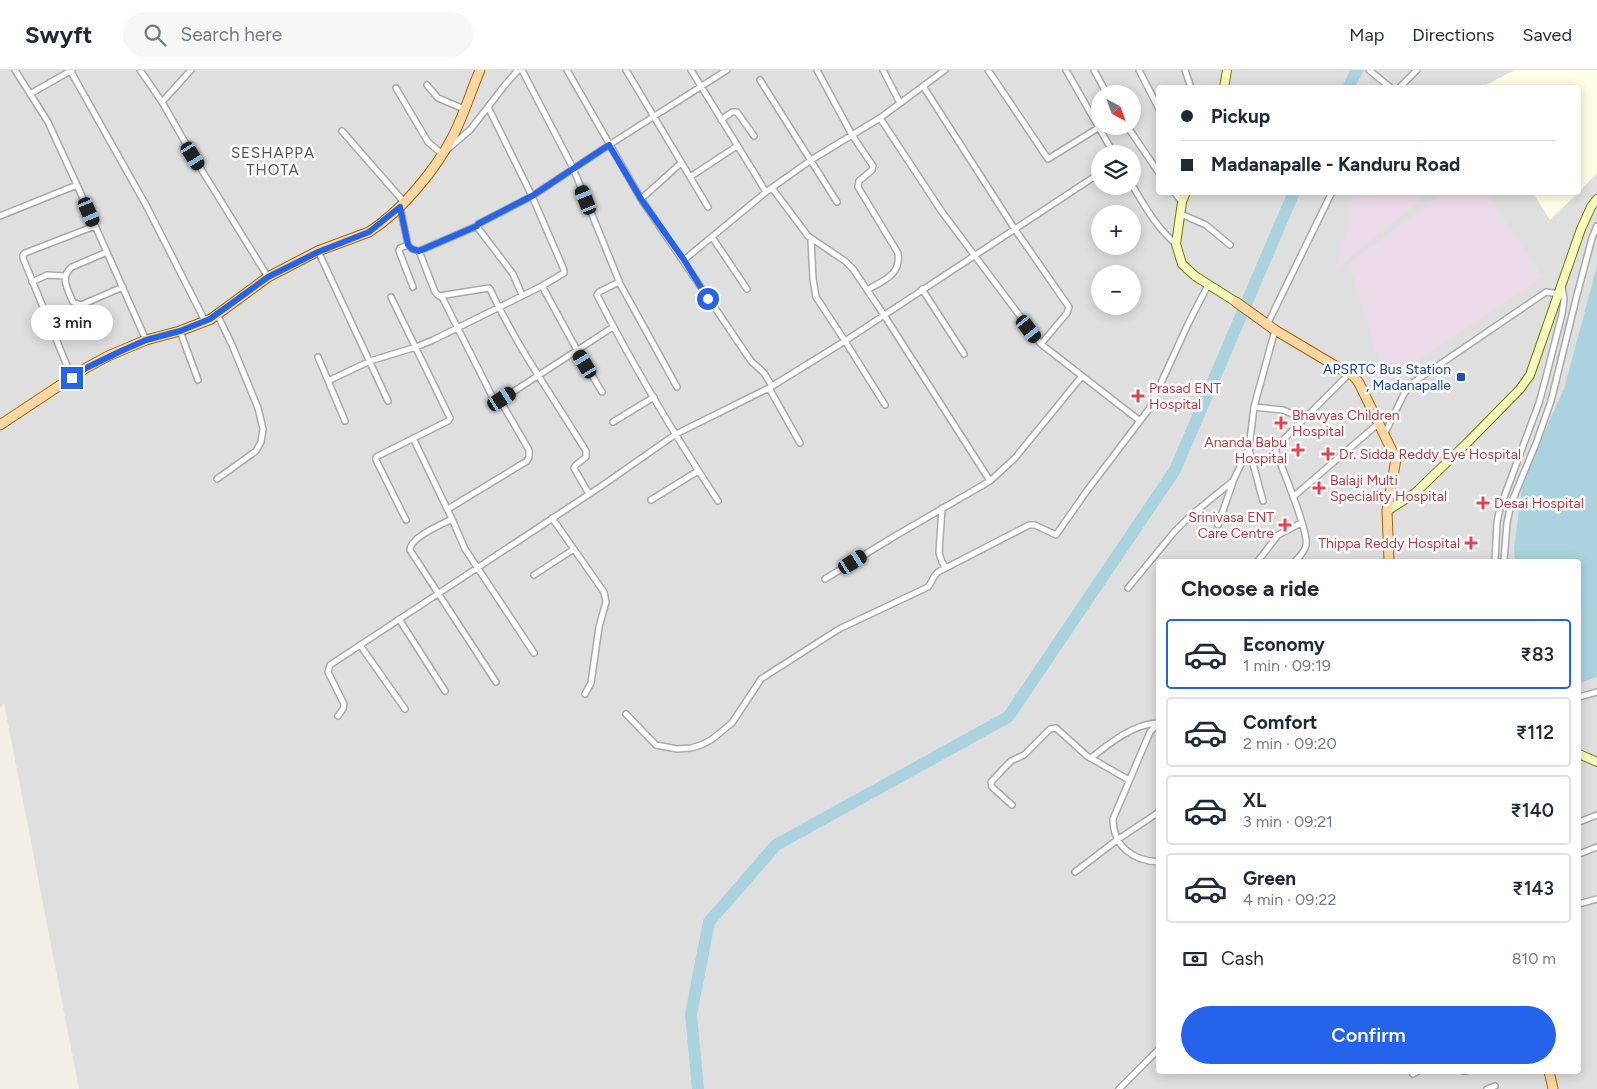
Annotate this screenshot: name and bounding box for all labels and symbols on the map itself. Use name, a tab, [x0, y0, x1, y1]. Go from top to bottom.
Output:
north arrow	[1091, 85, 1141, 135]
car	[178, 139, 207, 173]
district label: SESHAPPA THOTA	[231, 144, 315, 179]
car	[573, 183, 598, 217]
car	[76, 195, 101, 229]
route start	[697, 288, 719, 310]
callout: 3 min	[31, 306, 113, 340]
car	[1013, 313, 1044, 345]
car	[570, 347, 599, 381]
place label: APSRTC Bus Station , Madanapalle	[1323, 361, 1451, 394]
route end	[61, 367, 83, 389]
marker: APSRTC Bus Station , Madanapalle	[1455, 371, 1467, 383]
place label: Prasad ENT Hospital	[1149, 380, 1221, 413]
car	[485, 385, 518, 413]
marker: Prasad ENT Hospital	[1131, 389, 1145, 403]
place label: Bhavyas Children Hospital	[1292, 407, 1400, 440]
marker: Bhavyas Children Hospital	[1274, 416, 1288, 430]
place label: Ananda Babu Hospital	[1204, 434, 1287, 467]
marker: Ananda Babu Hospital	[1291, 443, 1305, 457]
place label: Dr. Sidda Reddy Eye Hospital	[1339, 446, 1521, 463]
marker: Dr. Sidda Reddy Eye Hospital	[1321, 447, 1335, 461]
place label: Balaji Multi Speciality Hospital	[1330, 472, 1447, 505]
marker: Balaji Multi Speciality Hospital	[1312, 481, 1326, 495]
place label: Desai Hospital	[1494, 495, 1584, 512]
marker: Desai Hospital	[1476, 496, 1490, 510]
place label: Srinivasa ENT Care Centre	[1188, 509, 1274, 542]
marker: Srinivasa ENT Care Centre	[1278, 518, 1292, 532]
place label: Thippa Reddy Hospital	[1318, 535, 1460, 552]
marker: Thippa Reddy Hospital	[1464, 536, 1478, 550]
car	[836, 548, 869, 576]

